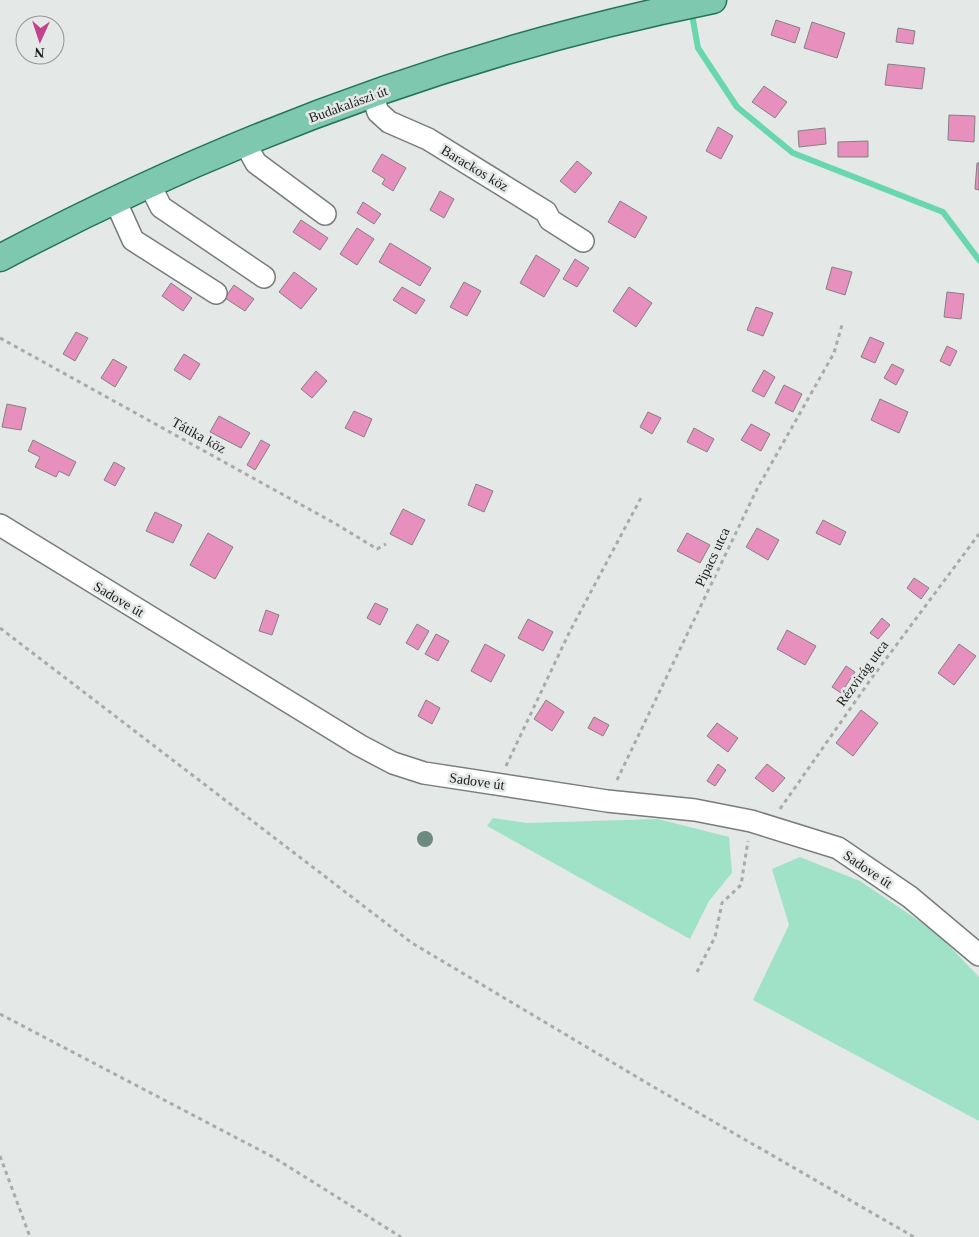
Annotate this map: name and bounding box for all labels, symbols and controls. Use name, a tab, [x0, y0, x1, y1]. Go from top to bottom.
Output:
north arrow	[15, 15, 65, 65]
text: N	[34, 45, 45, 60]
street label: Budakalászi út	[307, 83, 390, 126]
street label: Barackos köz	[438, 142, 511, 194]
street label: Tátika köz	[169, 414, 228, 456]
street label: Pipacs utca	[692, 525, 733, 589]
street label: Sadove út	[91, 579, 147, 620]
street label: Rézvirág utca	[834, 637, 892, 709]
street label: Sadove út	[448, 770, 506, 793]
street label: Sadove út	[840, 848, 895, 891]

